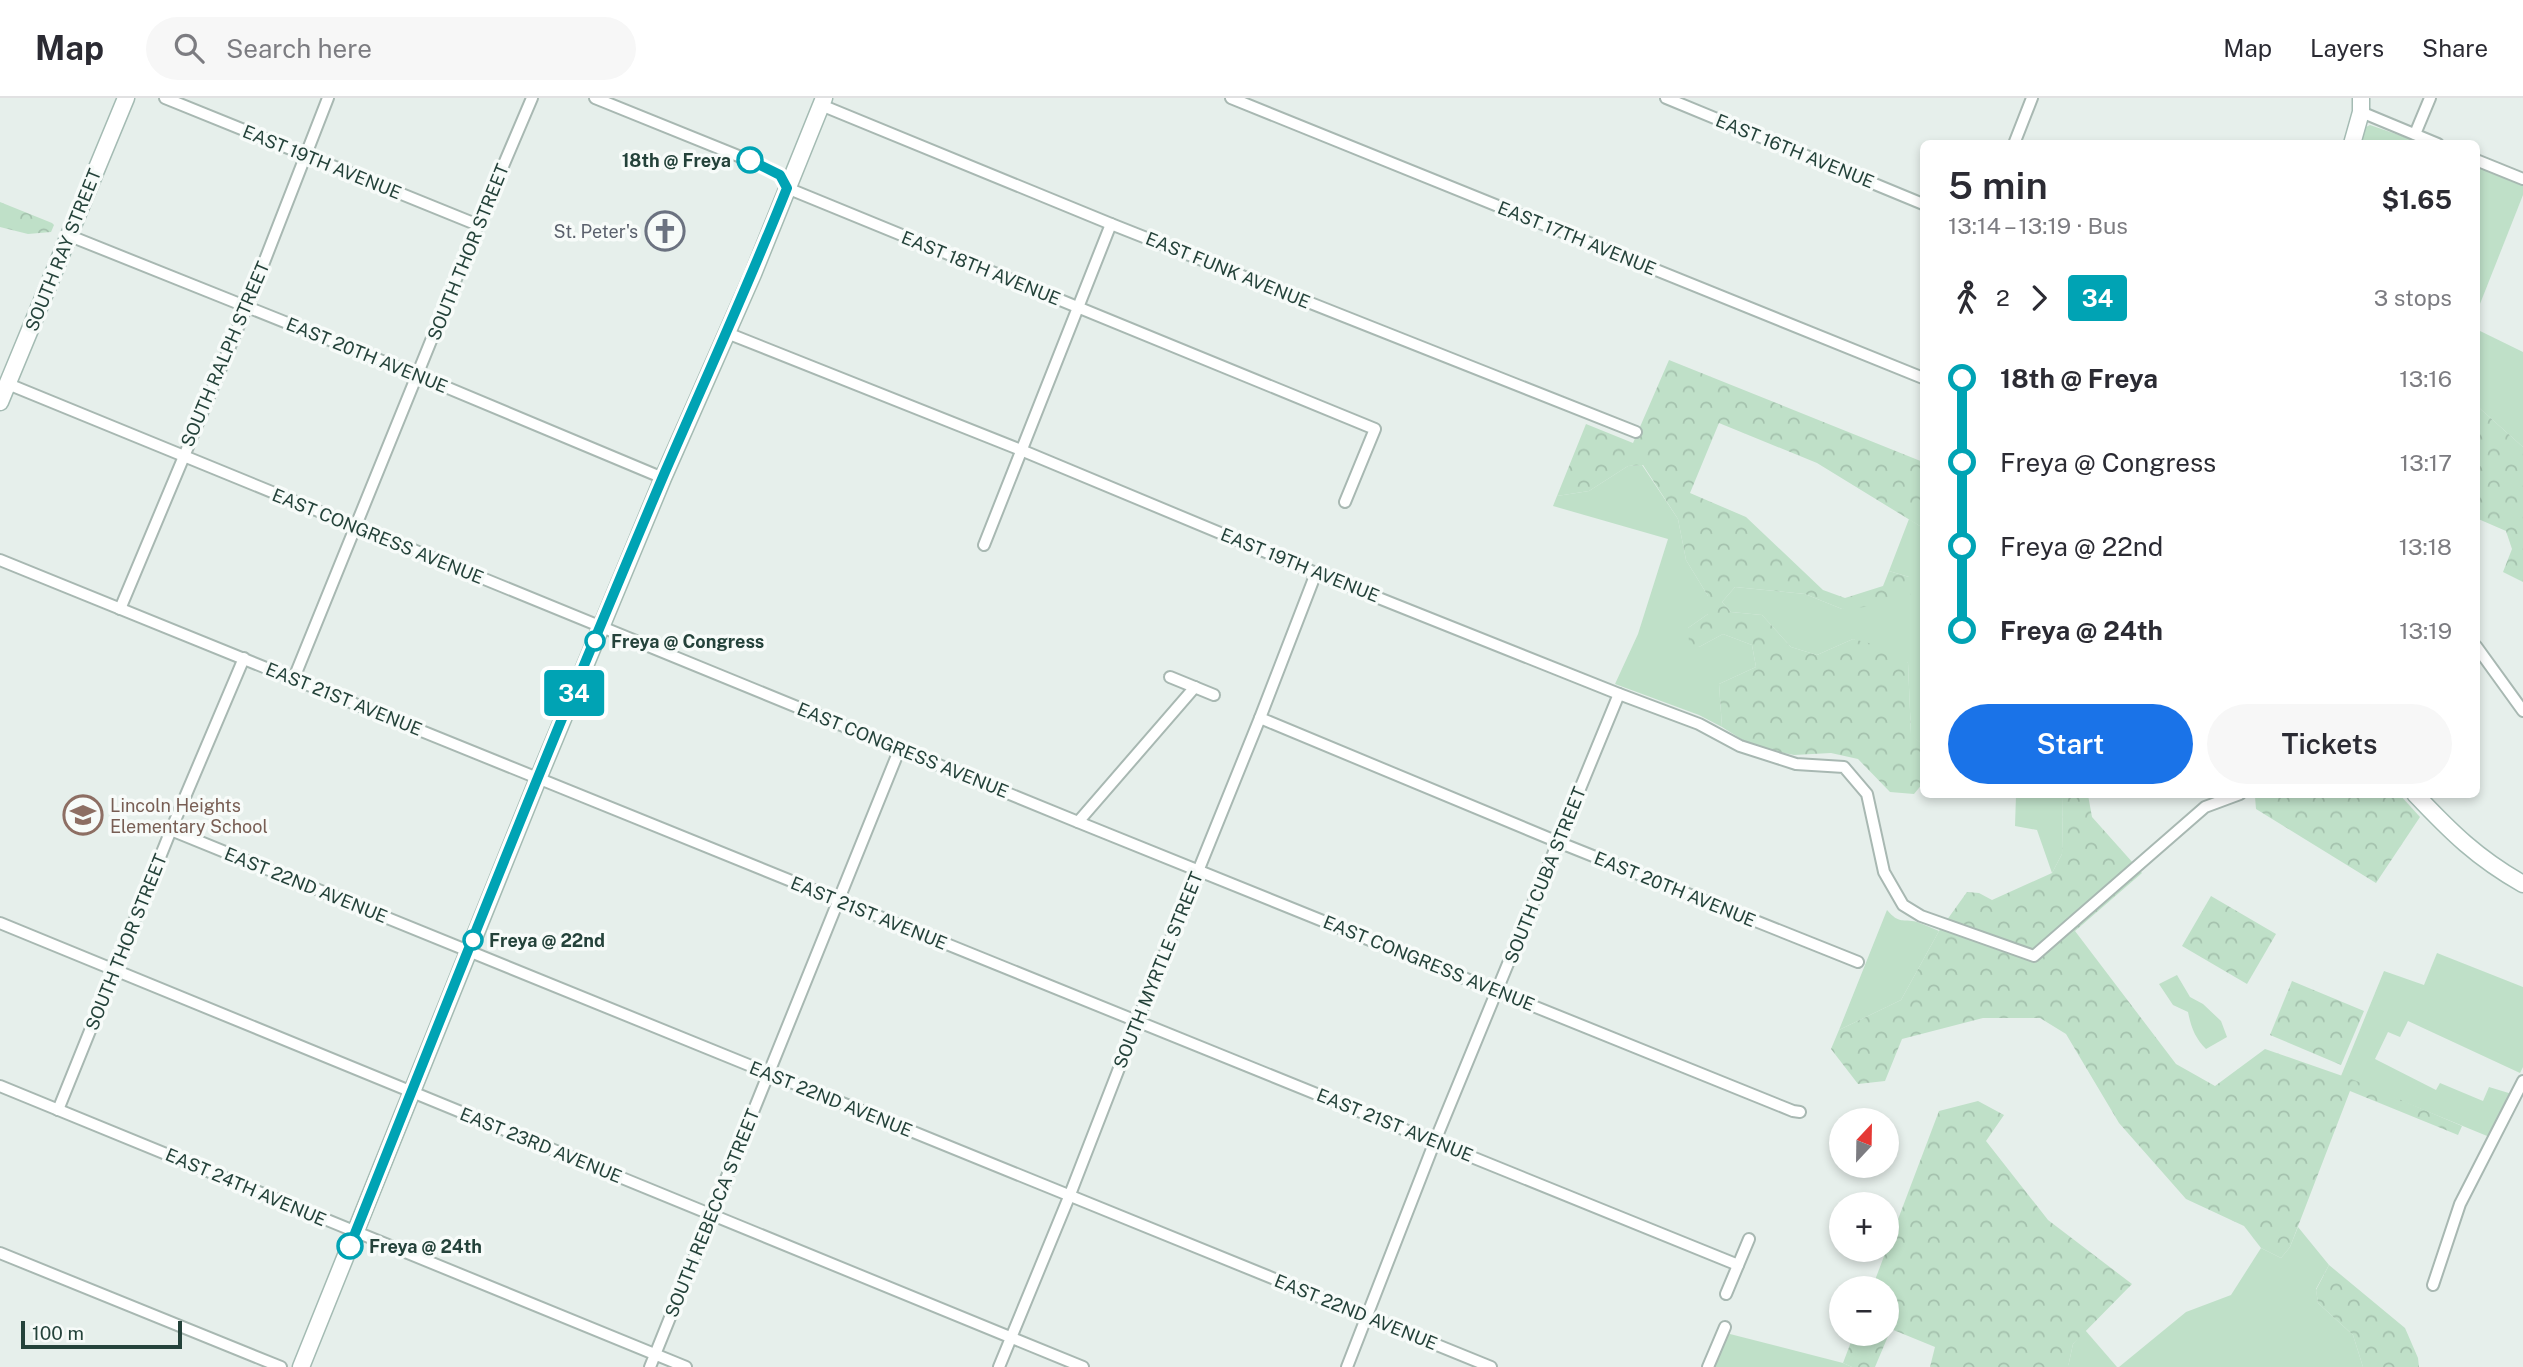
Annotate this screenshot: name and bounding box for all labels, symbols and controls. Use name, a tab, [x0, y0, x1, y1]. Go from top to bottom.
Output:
search box	[146, 17, 636, 80]
text: Map	[35, 29, 104, 67]
icon: search	[170, 29, 208, 67]
text: Search here	[226, 33, 372, 64]
text: Map	[2223, 34, 2272, 62]
text: Layers	[2310, 34, 2384, 62]
text: Share	[2422, 34, 2488, 62]
street label: EAST 16TH AVENUE	[1713, 110, 1877, 192]
street label: EAST 19TH AVENUE	[240, 121, 404, 203]
marker: 18th @ Freya	[737, 147, 763, 173]
place label: 18th @ Freya	[622, 150, 731, 171]
street label: SOUTH THOR STREET	[423, 160, 513, 343]
text: 5 min	[1948, 163, 2048, 208]
street label: SOUTH RAY STREET	[21, 166, 105, 334]
text: $1.65	[2381, 184, 2452, 215]
street label: EAST 17TH AVENUE	[1495, 197, 1659, 279]
church icon: St. Peter's	[644, 210, 686, 252]
text: 13:14 – 13:19 · Bus	[1948, 212, 2128, 239]
place label: St. Peter's	[554, 221, 638, 242]
street label: EAST 18TH AVENUE	[898, 226, 1064, 310]
street label: EAST FUNK AVENUE	[1143, 227, 1313, 313]
street label: SOUTH RALPH STREET	[176, 258, 274, 450]
icon: walk	[1948, 279, 1986, 317]
icon: forward	[2020, 279, 2058, 317]
text: 2	[1996, 284, 2010, 311]
text: 34	[2082, 284, 2113, 312]
text: 3 stops	[2374, 284, 2452, 311]
street label: EAST 20TH AVENUE	[283, 313, 451, 397]
text: 18th @ Freya	[2000, 363, 2158, 394]
text: 13:16	[2399, 365, 2452, 392]
text: Freya @ Congress	[2000, 447, 2216, 478]
text: 13:17	[2400, 449, 2452, 476]
street label: EAST CONGRESS AVENUE	[269, 484, 487, 588]
street label: EAST 19TH AVENUE	[1218, 524, 1382, 606]
text: Freya @ 22nd	[2000, 531, 2163, 562]
text: 13:18	[2399, 533, 2452, 560]
text: Freya @ 24th	[2000, 615, 2163, 646]
text: 13:19	[2399, 617, 2452, 644]
marker: Freya @ Congress	[585, 631, 605, 651]
place label: Freya @ Congress	[611, 631, 764, 652]
street label: EAST 21ST AVENUE	[263, 658, 425, 740]
line badge: 34	[542, 670, 606, 716]
text: 34	[558, 679, 590, 707]
street label: EAST CONGRESS AVENUE	[794, 698, 1012, 802]
button: Start	[1948, 704, 2193, 784]
button: Tickets	[2207, 704, 2452, 784]
street label: SOUTH CUBA STREET	[1500, 783, 1590, 966]
school or university icon: Lincoln Heights Elementary School	[62, 794, 104, 836]
place label: Lincoln Heights Elementary School	[110, 795, 268, 837]
street label: EAST 22ND AVENUE	[222, 843, 390, 927]
street label: EAST 20TH AVENUE	[1591, 847, 1759, 931]
street label: SOUTH THOR STREET	[81, 850, 171, 1033]
street label: SOUTH MYRTLE STREET	[1109, 869, 1207, 1071]
street label: EAST 21ST AVENUE	[788, 872, 950, 954]
street label: EAST CONGRESS AVENUE	[1320, 911, 1538, 1015]
marker: Freya @ 22nd	[463, 930, 483, 950]
place label: Freya @ 22nd	[489, 930, 605, 951]
street label: EAST 22ND AVENUE	[747, 1057, 915, 1141]
street label: EAST 21ST AVENUE	[1314, 1084, 1476, 1166]
street label: EAST 23RD AVENUE	[457, 1103, 625, 1187]
street label: SOUTH REBECCA STREET	[661, 1105, 764, 1320]
north arrow	[1829, 1108, 1899, 1178]
map controls	[1829, 1108, 1899, 1346]
street label: EAST 24TH AVENUE	[163, 1144, 329, 1230]
button: +	[1829, 1192, 1899, 1262]
marker: Freya @ 24th	[337, 1233, 363, 1259]
place label: Freya @ 24th	[369, 1236, 482, 1257]
street label: EAST 22ND AVENUE	[1272, 1270, 1440, 1354]
button: −	[1829, 1276, 1899, 1346]
scale bar	[21, 1318, 182, 1350]
text: 100 m	[32, 1322, 84, 1344]

